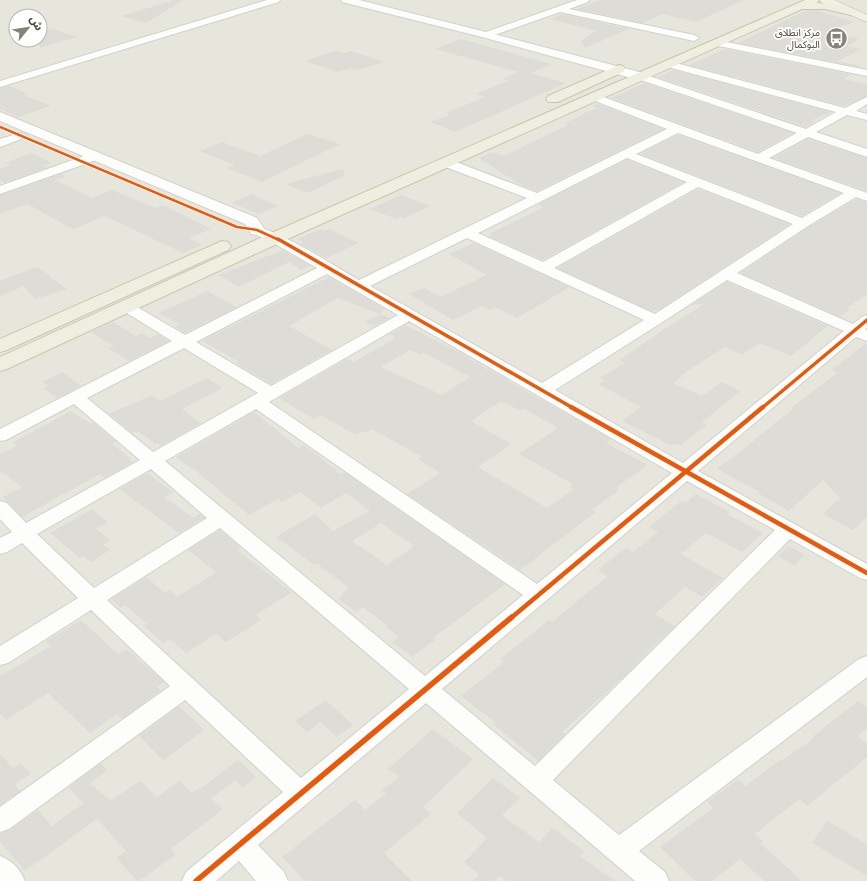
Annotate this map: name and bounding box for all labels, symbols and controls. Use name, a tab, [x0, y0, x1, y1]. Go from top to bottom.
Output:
north arrow	[8, 8, 48, 48]
text: ش	[27, 13, 46, 33]
bus stop icon: مركز انطلاق البوكمال	[823, 25, 849, 51]
place label: مركز انطلاق البوكمال	[775, 26, 820, 51]

